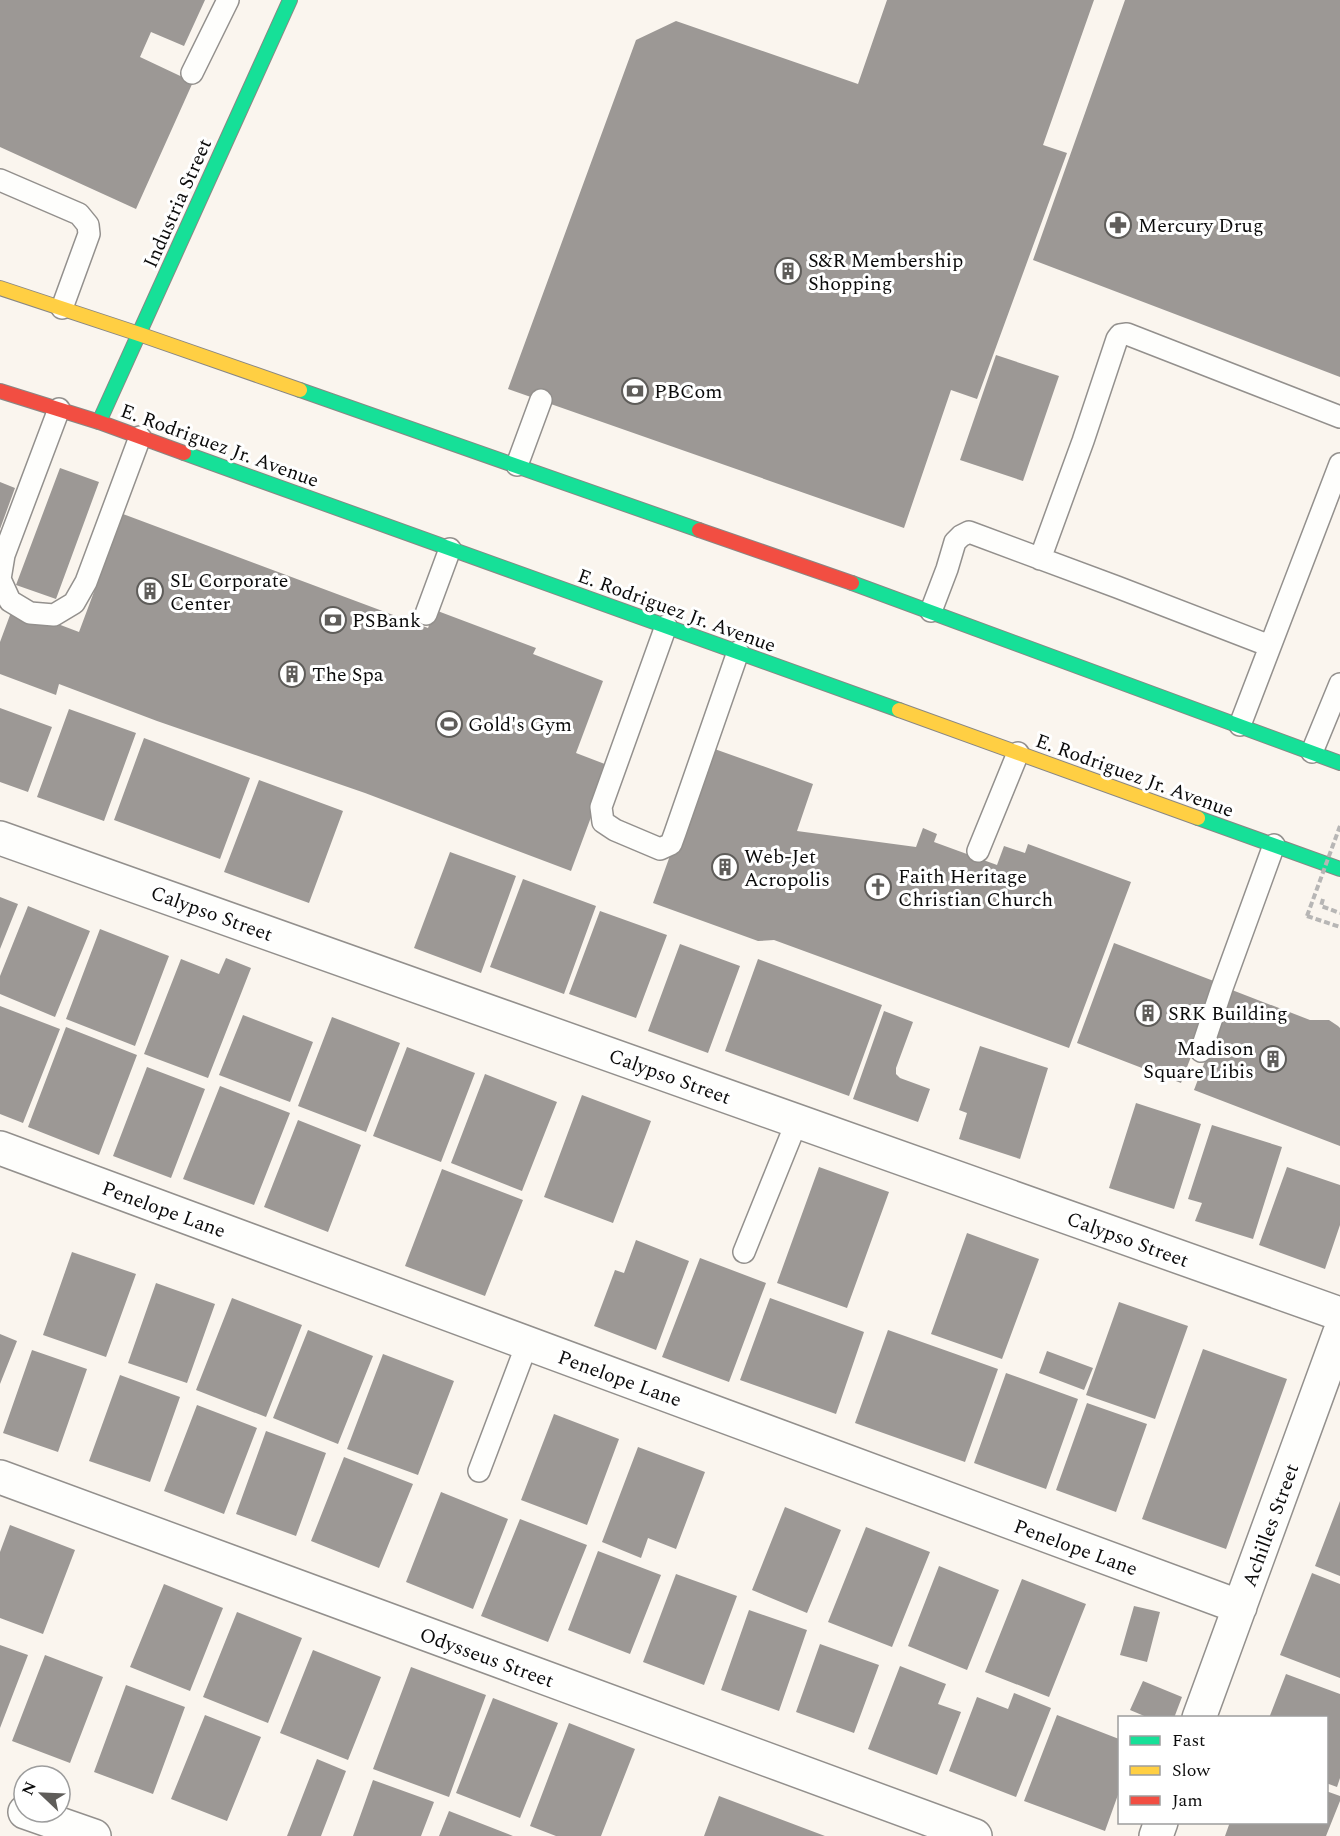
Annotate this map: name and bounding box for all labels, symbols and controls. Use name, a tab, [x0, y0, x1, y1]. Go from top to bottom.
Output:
street label: Industria Street	[136, 134, 220, 273]
pharmacy icon: Mercury Drug	[1103, 210, 1133, 240]
place label: Mercury Drug	[1138, 211, 1264, 241]
place label: S&R Membership Shopping	[808, 246, 963, 299]
building icon: S&R Membership Shopping	[773, 256, 803, 286]
bank icon: PBCom	[620, 376, 650, 406]
place label: PBCom	[654, 377, 722, 407]
street label: E. Rodriguez Jr. Avenue	[116, 396, 323, 496]
street label: E. Rodriguez Jr. Avenue	[573, 561, 780, 661]
place label: SL Corporate Center	[170, 566, 288, 619]
building icon: SL Corporate Center	[135, 576, 165, 606]
bank icon: PSBank	[318, 605, 348, 635]
place label: PSBank	[352, 606, 421, 636]
building icon: The Spa	[277, 659, 307, 689]
place label: The Spa	[312, 660, 384, 690]
sports icon: Gold's Gym	[434, 709, 464, 739]
place label: Gold's Gym	[468, 710, 572, 740]
street label: E. Rodriguez Jr. Avenue	[1031, 726, 1238, 826]
place label: Web-Jet Acropolis	[744, 842, 830, 895]
building icon: Web-Jet Acropolis	[710, 852, 740, 882]
place label: Faith Heritage Christian Church	[898, 862, 1053, 915]
church icon: Faith Heritage Christian Church	[863, 872, 893, 902]
street label: Calypso Street	[146, 878, 277, 950]
building icon: SRK Building	[1133, 998, 1163, 1028]
place label: SRK Building	[1168, 999, 1288, 1029]
place label: Madison Square Libis	[1143, 1034, 1254, 1087]
street label: Calypso Street	[604, 1041, 735, 1113]
building icon: Madison Square Libis	[1258, 1044, 1288, 1074]
street label: Penelope Lane	[97, 1174, 230, 1246]
street label: Calypso Street	[1062, 1204, 1193, 1276]
street label: Penelope Lane	[553, 1343, 686, 1415]
street label: Achilles Street	[1235, 1459, 1307, 1591]
street label: Penelope Lane	[1009, 1512, 1142, 1584]
street label: Odysseus Street	[415, 1620, 558, 1696]
legend	[1118, 1716, 1328, 1824]
text: Fast	[1172, 1727, 1205, 1754]
text: Slow	[1172, 1757, 1211, 1784]
north arrow	[12, 1764, 72, 1824]
text: N	[16, 1778, 43, 1799]
text: Jam	[1172, 1787, 1203, 1814]

